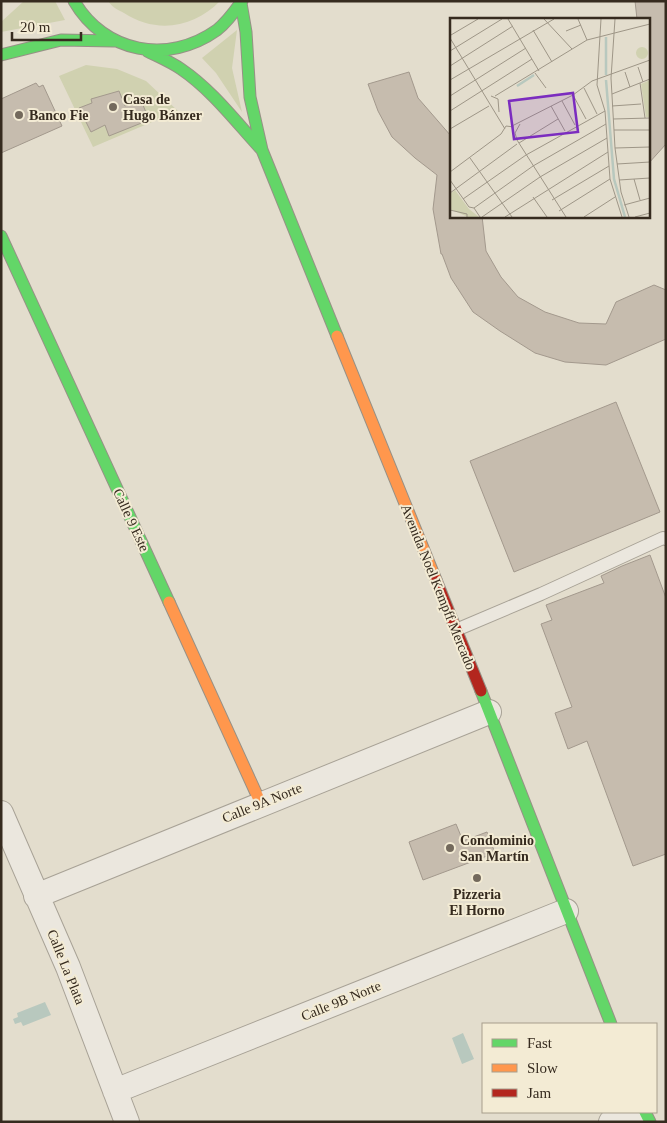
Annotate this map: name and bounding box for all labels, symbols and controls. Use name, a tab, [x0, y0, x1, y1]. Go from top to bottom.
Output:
scale bar	[12, 10, 81, 42]
inset map	[450, 18, 650, 218]
text: 20 m	[20, 19, 51, 35]
place label: Casa de Hugo Bánzer	[123, 92, 202, 123]
marker: Casa de Hugo Bánzer	[107, 101, 119, 113]
place label: Banco Fie	[29, 108, 89, 123]
marker: Banco Fie	[13, 109, 25, 121]
street label: Calle 9 Este	[110, 486, 152, 554]
street label: Avenida Noel Kempff Mercado	[398, 502, 478, 672]
street label: Calle 9A Norte	[220, 780, 304, 826]
place label: Condominio San Martín	[460, 833, 534, 864]
marker: Condominio San Martín	[444, 842, 456, 854]
marker: Pizzeria El Horno	[471, 872, 483, 884]
place label: Pizzeria El Horno	[449, 887, 505, 918]
street label: Calle La Plata	[44, 927, 88, 1007]
street label: Calle 9B Norte	[299, 978, 383, 1024]
legend	[482, 1023, 657, 1113]
text: Fast	[527, 1035, 553, 1051]
text: Slow	[527, 1060, 558, 1076]
text: Jam	[527, 1085, 551, 1101]

